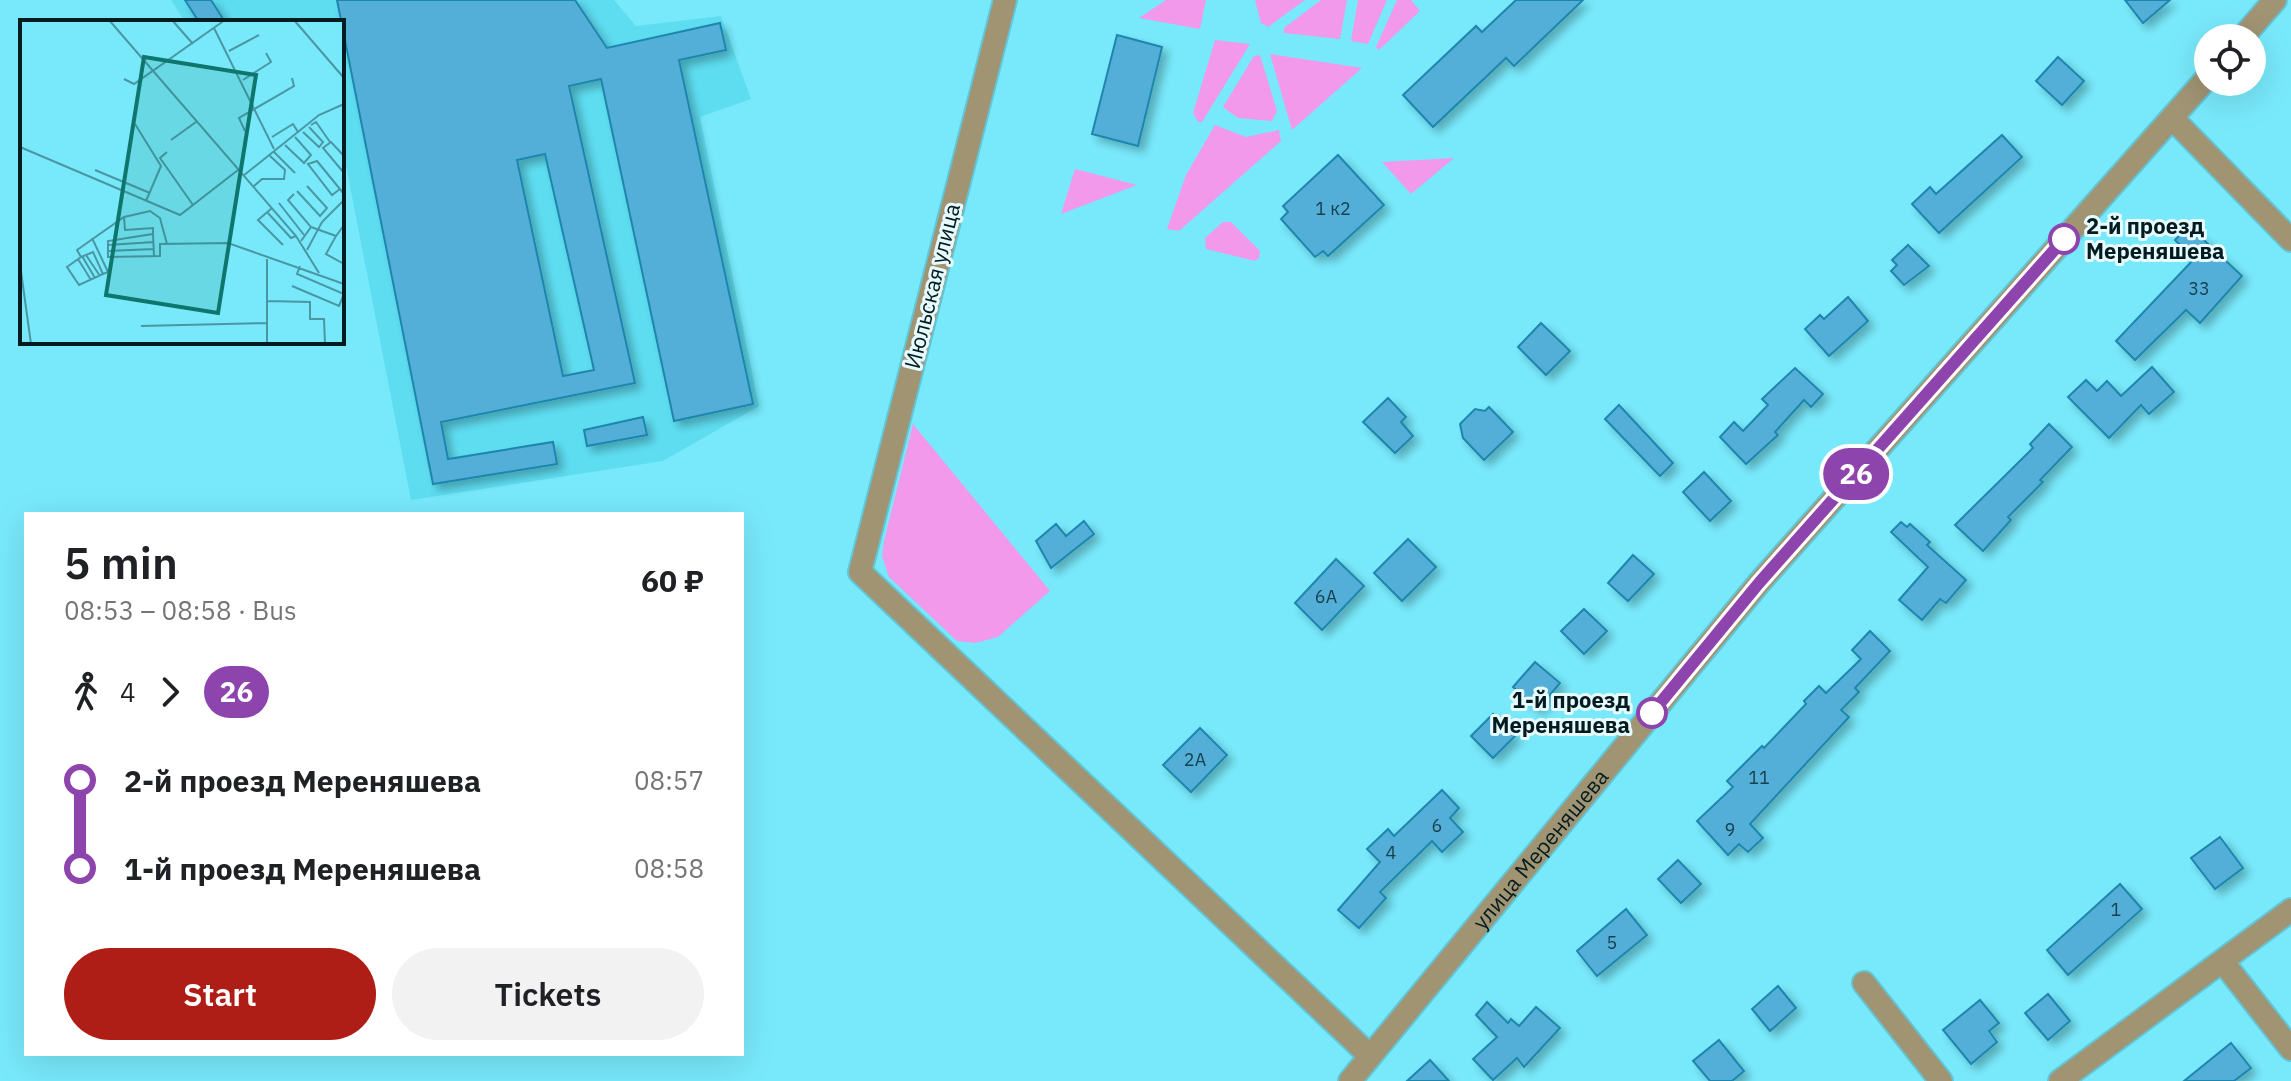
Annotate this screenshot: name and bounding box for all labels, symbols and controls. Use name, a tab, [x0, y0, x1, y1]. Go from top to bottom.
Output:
inset map	[20, 20, 344, 344]
map controls	[2194, 24, 2266, 96]
button: locate	[2194, 24, 2266, 96]
house number: 1 к2	[1315, 197, 1351, 220]
street label: Июльская улица	[897, 200, 966, 371]
place label: 2-й проезд Мереняшева	[2086, 211, 2225, 265]
marker: 2-й проезд Мереняшева	[2049, 224, 2079, 254]
house number: 33	[2188, 277, 2210, 300]
line badge: 26	[1820, 448, 1892, 500]
text: 26	[1839, 455, 1873, 492]
text: 5 min	[64, 534, 178, 591]
text: 60 ₽	[641, 561, 704, 600]
house number: 6А	[1315, 585, 1338, 608]
text: 08:53 – 08:58 · Bus	[64, 593, 297, 627]
icon: walk	[64, 670, 108, 714]
icon: forward	[148, 670, 192, 714]
text: 26	[220, 673, 253, 710]
text: 4	[120, 675, 136, 709]
place label: 1-й проезд Мереняшева	[1491, 685, 1631, 739]
marker: 1-й проезд Мереняшева	[1637, 698, 1667, 728]
house number: 2А	[1184, 748, 1207, 771]
text: 2-й проезд Мереняшева	[124, 761, 481, 800]
street label: улица Мереняшева	[1466, 762, 1615, 935]
text: 08:57	[634, 763, 704, 797]
house number: 11	[1748, 766, 1770, 789]
house number: 6	[1432, 814, 1442, 837]
house number: 9	[1725, 818, 1735, 841]
house number: 4	[1386, 841, 1397, 864]
text: 1-й проезд Мереняшева	[124, 849, 481, 888]
text: 08:58	[634, 851, 704, 885]
house number: 1	[2111, 898, 2121, 921]
house number: 5	[1607, 931, 1617, 954]
button: Start	[64, 948, 376, 1040]
button: Tickets	[392, 948, 704, 1040]

